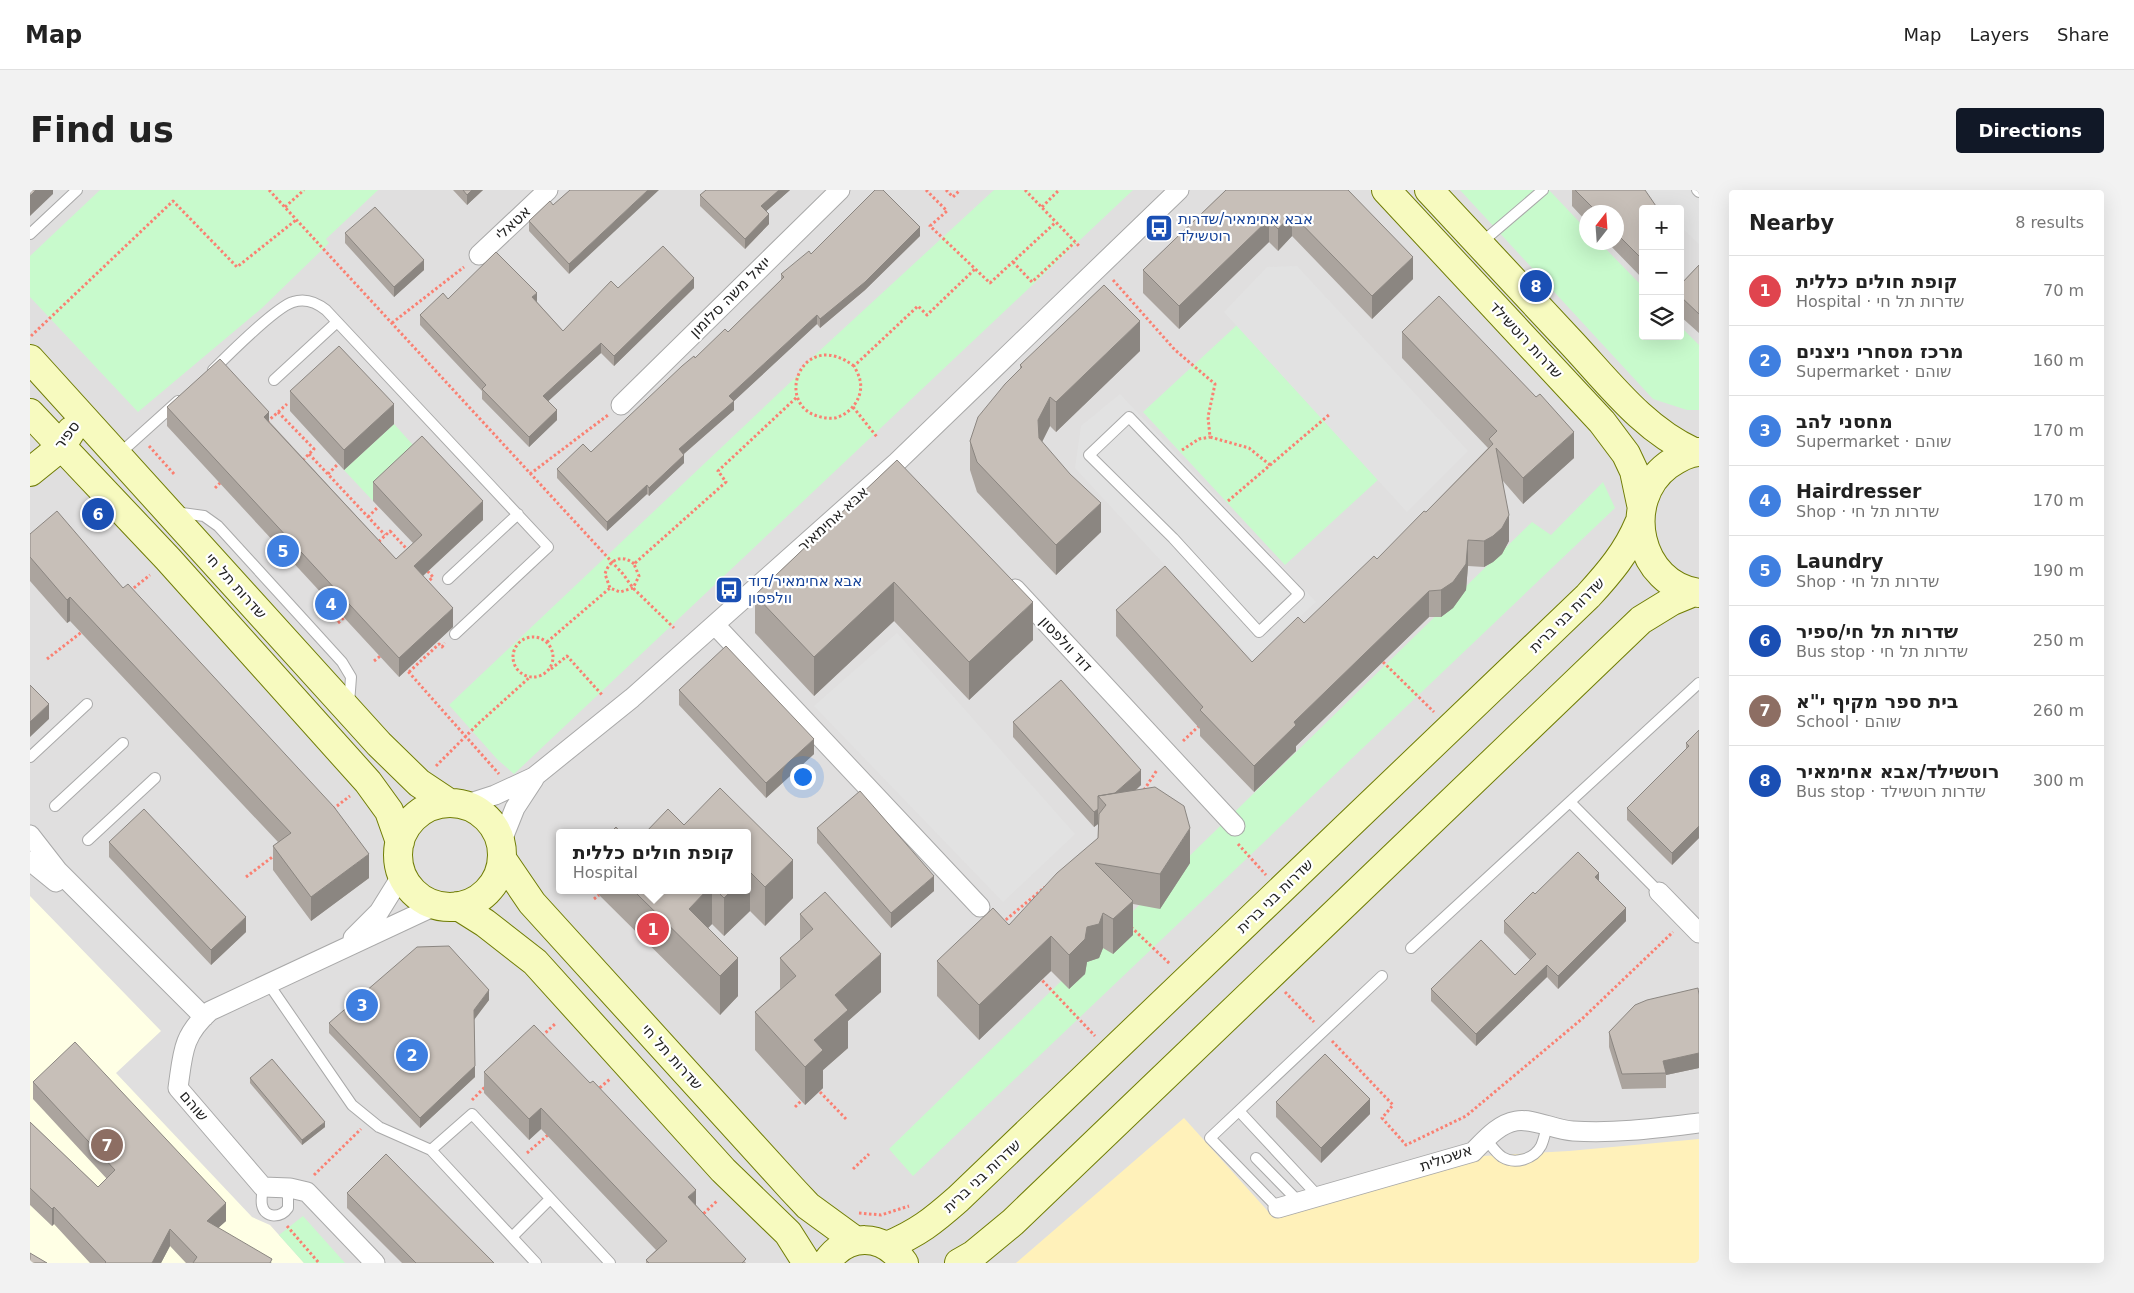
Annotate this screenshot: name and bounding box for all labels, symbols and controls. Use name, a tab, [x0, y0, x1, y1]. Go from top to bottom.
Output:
text: Map	[25, 21, 82, 49]
text: Map	[1903, 24, 1941, 45]
text: Layers	[1969, 24, 2029, 45]
text: Share	[2057, 24, 2109, 45]
button: Directions	[1956, 108, 2104, 153]
text: Find us	[30, 110, 174, 150]
street label: אטאלי	[492, 202, 534, 244]
north arrow	[1579, 205, 1624, 250]
map controls	[1639, 205, 1684, 340]
button: +	[1639, 205, 1684, 250]
place label: אבא אחימאיר/שדרות רוטשילד	[1178, 210, 1313, 245]
text: Nearby	[1749, 211, 1834, 235]
bus stop icon: אבא אחימאיר/שדרות רוטשילד	[1144, 213, 1174, 243]
text: 8 results	[2015, 213, 2084, 232]
button: −	[1639, 250, 1684, 295]
street label: יואל משה סלומון	[686, 253, 774, 341]
pin: 8	[1520, 267, 1552, 305]
text: קופת חולים כללית	[1796, 270, 1957, 292]
text: 1	[1759, 281, 1771, 300]
text: 70 m	[2043, 281, 2084, 300]
text: Hospital · שדרות תל חי	[1796, 292, 1964, 311]
button: layers	[1639, 295, 1684, 340]
street label: שדרות רוטשילד	[1486, 298, 1566, 382]
text: מרכז מסחרי ניצנים	[1796, 340, 1964, 362]
text: 2	[1759, 351, 1771, 370]
text: 160 m	[2033, 351, 2084, 370]
text: Supermarket · שוהם	[1796, 362, 1951, 381]
text: מחסני להב	[1796, 410, 1893, 432]
street label: ספיר	[51, 417, 83, 453]
text: 3	[1759, 421, 1771, 440]
text: 170 m	[2033, 421, 2084, 440]
text: Supermarket · שוהם	[1796, 432, 1951, 451]
text: Hairdresser	[1796, 480, 1921, 502]
street label: אבא אחימאיר	[794, 483, 872, 555]
text: 4	[1759, 491, 1771, 510]
text: 170 m	[2033, 491, 2084, 510]
pin: 6	[82, 495, 114, 533]
text: Shop · שדרות תל חי	[1796, 502, 1939, 521]
pin: 5	[267, 532, 299, 570]
street label: שדרות תל חי	[202, 549, 270, 623]
text: Laundry	[1796, 550, 1883, 572]
text: 5	[1759, 561, 1771, 580]
text: 190 m	[2033, 561, 2084, 580]
place label: אבא אחימאיר/דוד וולפסון	[748, 572, 862, 607]
text: Shop · שדרות תל חי	[1796, 572, 1939, 591]
street label: שדרות בני ברית	[1526, 574, 1608, 656]
bus stop icon: אבא אחימאיר/דוד וולפסון	[714, 575, 744, 605]
pin: 4	[315, 585, 347, 623]
street label: דוד וולפסון	[1036, 613, 1096, 675]
text: שדרות תל חי/ספיר	[1796, 620, 1958, 642]
text: 6	[1759, 631, 1771, 650]
text: 250 m	[2033, 631, 2084, 650]
text: Bus stop · שדרות תל חי	[1796, 642, 1968, 661]
text: בית ספר מקיף י"א	[1796, 690, 1958, 712]
text: 7	[1759, 701, 1771, 720]
text: 260 m	[2033, 701, 2084, 720]
text: School · שוהם	[1796, 712, 1901, 731]
text: רוטשילד/אבא אחימאיר	[1796, 760, 1999, 782]
your location	[790, 764, 816, 790]
text: 8	[1759, 771, 1771, 790]
text: 300 m	[2033, 771, 2084, 790]
text: Bus stop · שדרות רוטשילד	[1796, 782, 1986, 801]
popup	[556, 829, 751, 894]
text: קופת חולים כללית	[573, 841, 734, 863]
street label: שדרות בני ברית	[1233, 855, 1317, 937]
text: Hospital	[573, 863, 638, 882]
pin: 1	[637, 910, 669, 948]
pin: 3	[346, 986, 378, 1024]
street label: שדרות תל חי	[638, 1020, 706, 1094]
pin: 2	[396, 1036, 428, 1074]
street label: שוהם	[176, 1087, 212, 1125]
pin: 7	[91, 1126, 123, 1164]
street label: שדרות בני ברית	[940, 1136, 1024, 1216]
street label: אשכולית	[1417, 1141, 1475, 1175]

